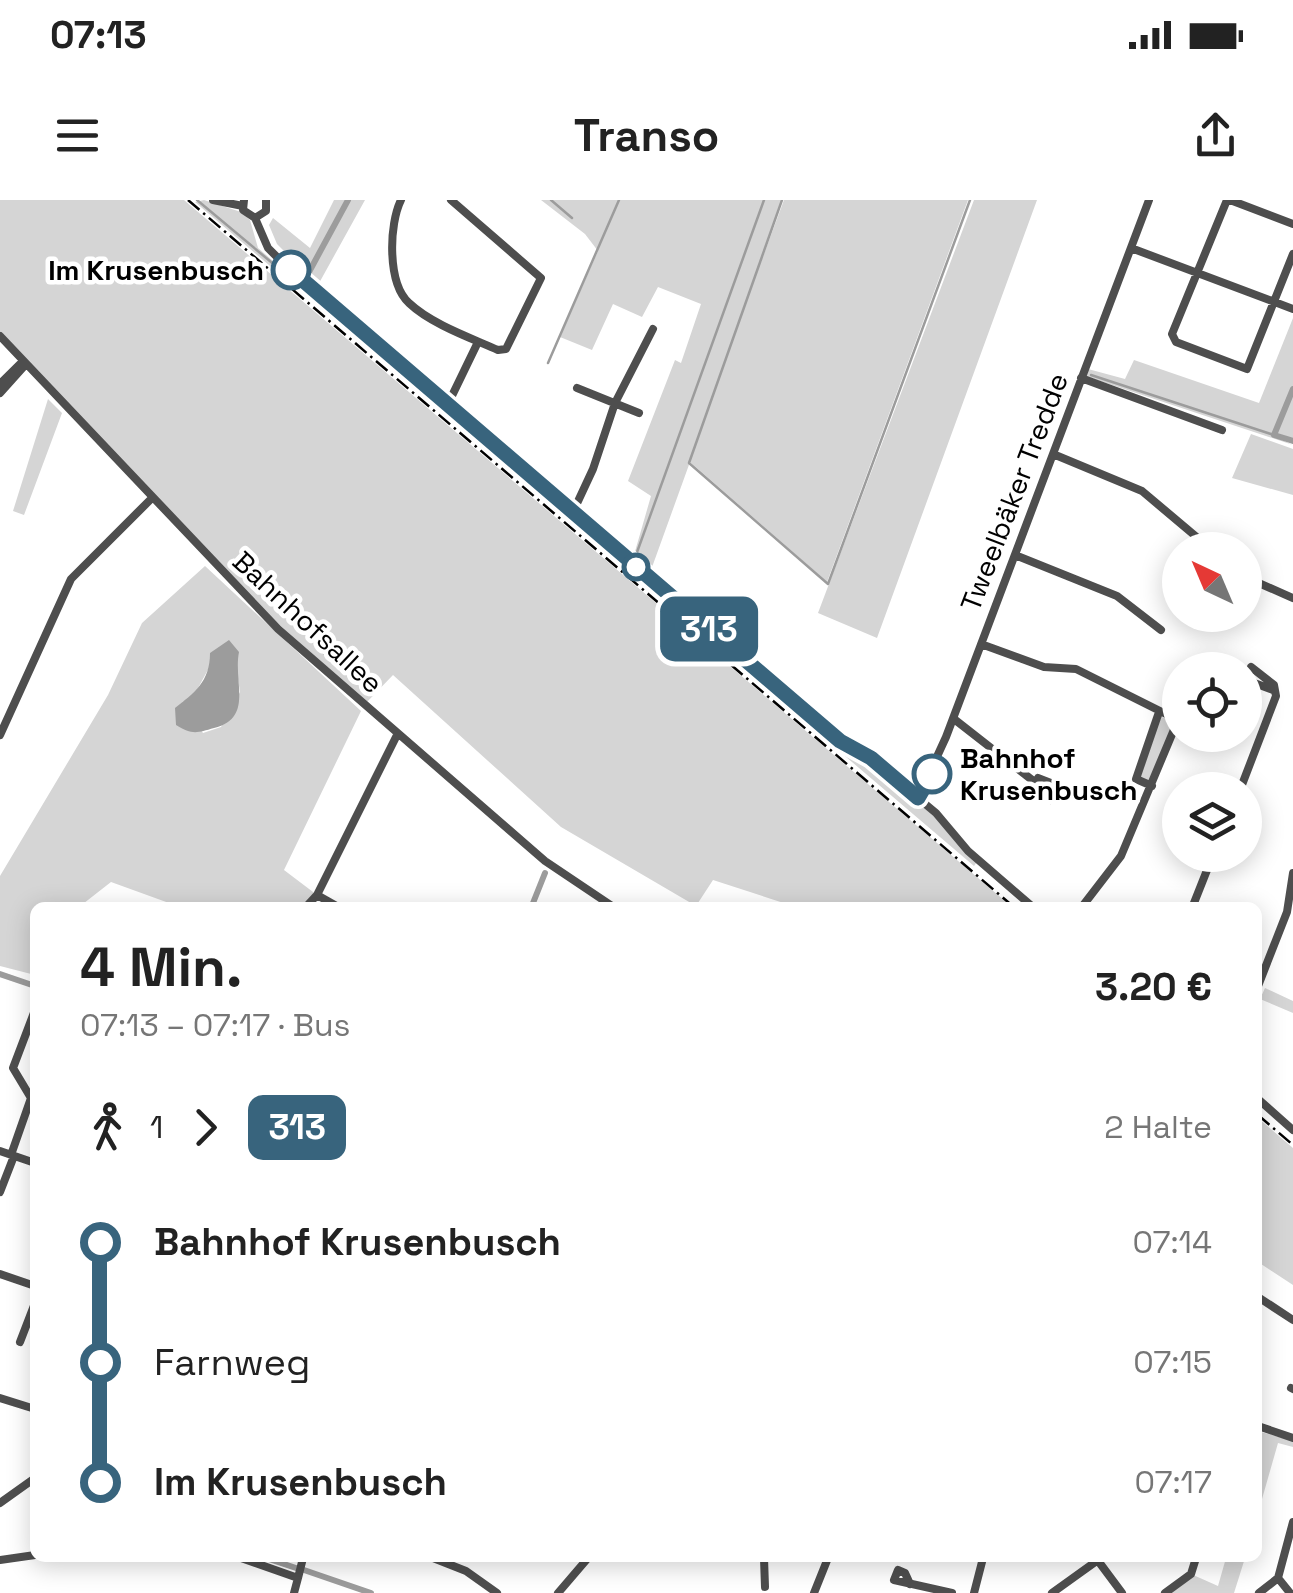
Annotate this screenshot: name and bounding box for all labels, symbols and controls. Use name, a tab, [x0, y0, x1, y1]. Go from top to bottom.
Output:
text: 07:13	[50, 11, 147, 59]
text: Transo	[574, 107, 719, 164]
icon: menu	[50, 108, 105, 163]
icon: share	[1188, 108, 1243, 163]
marker: Im Krusenbusch	[272, 251, 310, 289]
place label: Im Krusenbusch	[48, 252, 264, 288]
street label: Tweelbäker Tredde	[952, 368, 1076, 616]
north arrow	[1162, 532, 1262, 632]
map controls	[1162, 532, 1262, 872]
street label: Bahnhofsallee	[225, 543, 391, 701]
unlabelled marker	[623, 554, 649, 580]
line badge: 313	[652, 596, 766, 662]
text: 313	[680, 607, 738, 651]
button: locate	[1162, 652, 1262, 752]
place label: Bahnhof Krusenbusch	[960, 740, 1137, 808]
marker: Bahnhof Krusenbusch	[913, 755, 951, 793]
button: layers	[1162, 772, 1262, 872]
text: 4 Min.	[80, 932, 242, 1002]
text: 3.20 €	[1095, 963, 1212, 1011]
text: 07:13 – 07:17 · Bus	[80, 1005, 350, 1045]
icon: walk	[80, 1100, 135, 1155]
icon: forward	[178, 1100, 233, 1155]
text: 313	[268, 1105, 326, 1149]
text: 1	[150, 1107, 163, 1147]
text: 2 Halte	[1104, 1107, 1212, 1147]
text: Bahnhof Krusenbusch	[154, 1218, 561, 1266]
text: 07:14	[1133, 1222, 1212, 1262]
text: Farnweg	[154, 1338, 310, 1386]
text: 07:15	[1133, 1342, 1212, 1382]
text: Im Krusenbusch	[154, 1458, 447, 1506]
text: 07:17	[1134, 1462, 1212, 1502]

